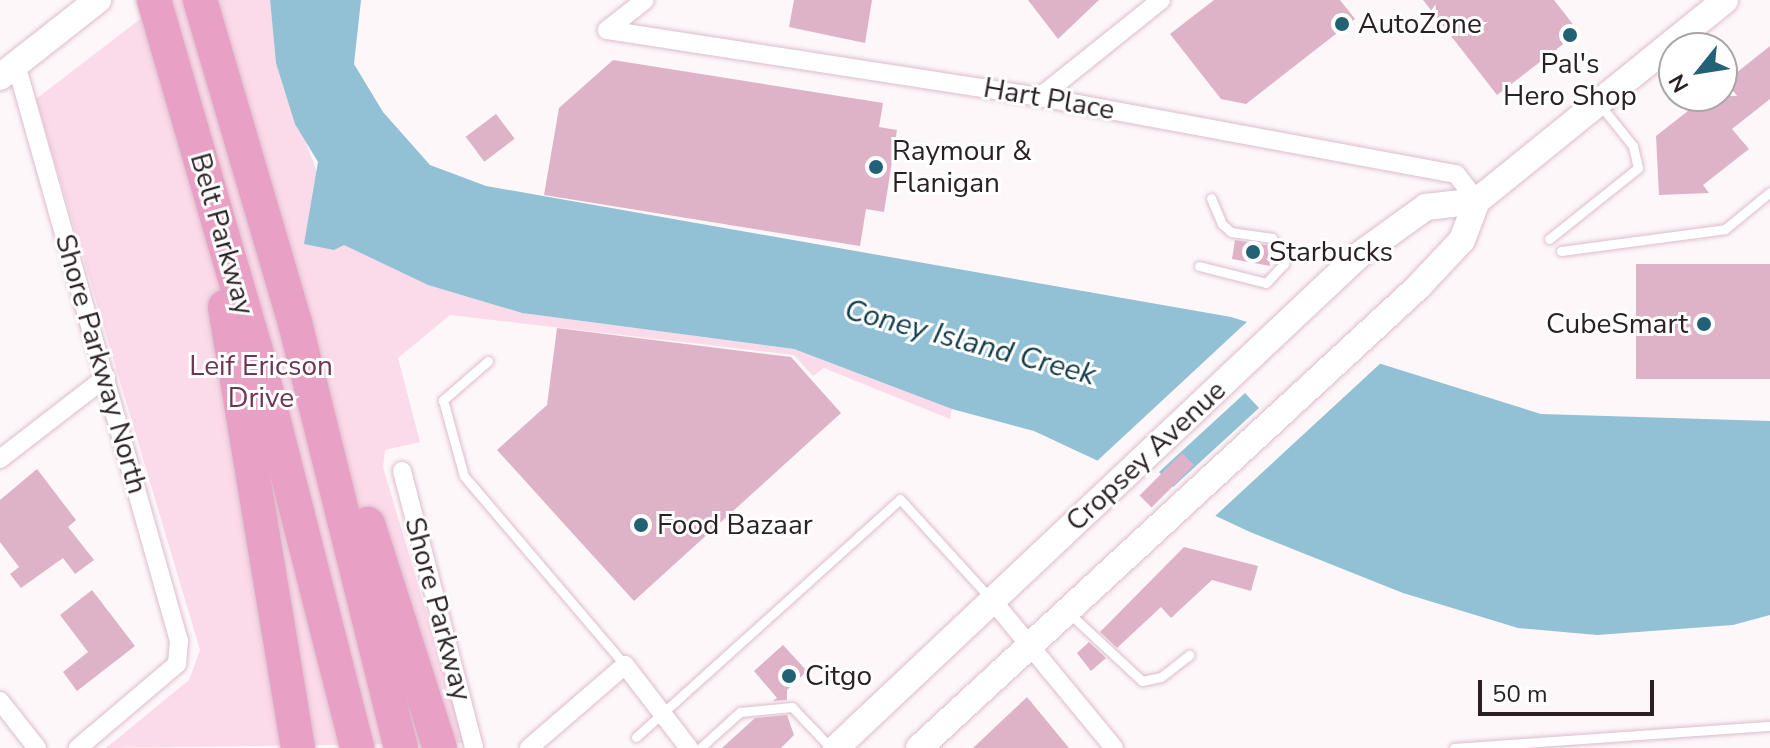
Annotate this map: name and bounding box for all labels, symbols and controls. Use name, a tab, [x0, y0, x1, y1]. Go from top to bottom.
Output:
place label: AutoZone	[1358, 7, 1482, 41]
marker: AutoZone	[1333, 15, 1351, 33]
marker: Pal's Hero Shop	[1561, 26, 1579, 44]
north arrow	[1658, 32, 1738, 112]
place label: Pal's Hero Shop	[1503, 47, 1637, 113]
text: N	[1662, 68, 1696, 98]
street label: Hart Place	[981, 71, 1117, 127]
place label: Raymour & Flanigan	[892, 134, 1032, 200]
street label: Belt Parkway	[183, 149, 261, 319]
marker: Raymour & Flanigan	[867, 158, 885, 176]
street label: Shore Parkway North	[48, 230, 154, 498]
place label: Starbucks	[1269, 235, 1393, 269]
marker: Starbucks	[1244, 243, 1262, 261]
water label: Coney Island Creek	[840, 292, 1100, 394]
place label: CubeSmart	[1546, 307, 1688, 341]
marker: CubeSmart	[1695, 315, 1713, 333]
park label: Leif Ericson Drive	[189, 349, 333, 415]
street label: Cropsey Avenue	[1059, 374, 1233, 538]
place label: Food Bazaar	[657, 508, 813, 542]
street label: Shore Parkway	[397, 514, 479, 704]
marker: Food Bazaar	[632, 516, 650, 534]
place label: Citgo	[805, 659, 872, 693]
scale bar	[1482, 664, 1658, 714]
marker: Citgo	[780, 667, 798, 685]
text: 50 m	[1492, 678, 1548, 710]

